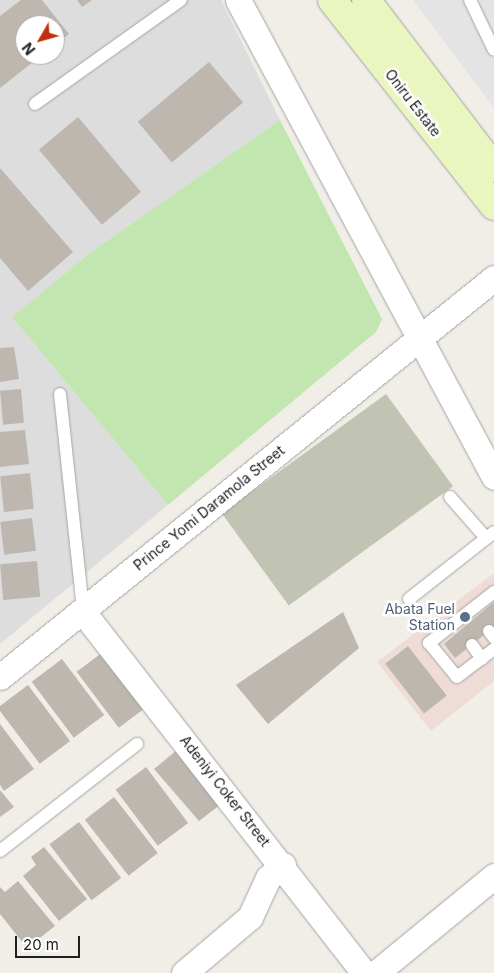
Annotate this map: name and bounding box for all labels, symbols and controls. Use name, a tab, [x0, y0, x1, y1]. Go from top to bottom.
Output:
north arrow	[15, 15, 65, 65]
text: N	[19, 39, 39, 58]
street label: Oniru Estate	[382, 66, 444, 140]
street label: Prince Yomi Daramola Street	[130, 442, 288, 574]
place label: Abata Fuel Station	[385, 601, 455, 634]
marker: Abata Fuel Station	[459, 611, 471, 623]
street label: Adeniyi Coker Street	[176, 732, 274, 850]
scale bar	[18, 926, 82, 958]
text: 20 m	[23, 935, 59, 954]

